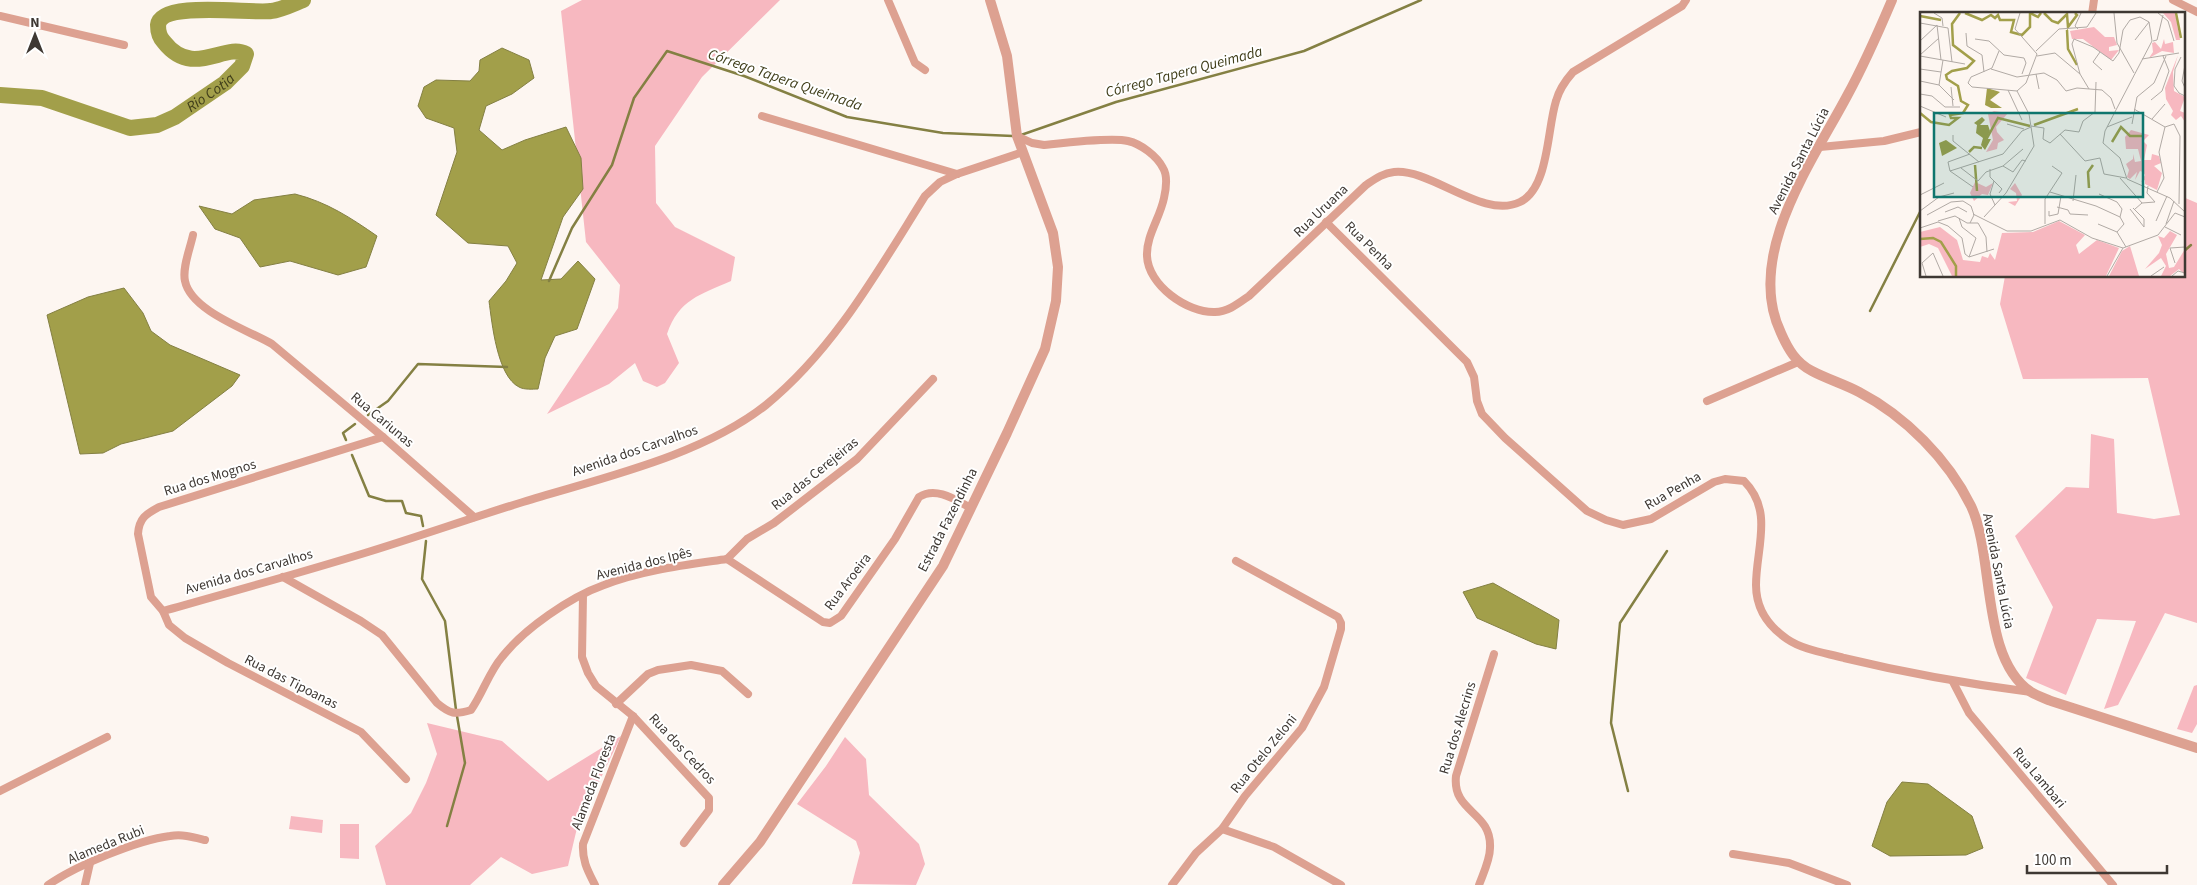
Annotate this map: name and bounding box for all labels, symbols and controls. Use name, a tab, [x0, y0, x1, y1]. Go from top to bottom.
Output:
north arrow	[10, 10, 60, 60]
inset map	[1920, 12, 2184, 278]
text: N	[30, 13, 40, 33]
water label: Córrego Tapera Queimada	[1103, 41, 1265, 103]
water label: Córrego Tapera Queimada	[705, 44, 865, 116]
water label: Rio Cotia	[182, 68, 240, 117]
street label: Avenida Santa Lúcia	[1763, 104, 1835, 218]
street label: Rua Uruana	[1289, 180, 1353, 242]
street label: Rua Penha	[1340, 217, 1398, 275]
street label: Rua Cariunas	[346, 388, 418, 452]
street label: Avenida dos Carvalhos	[569, 420, 701, 482]
street label: Rua das Cerejeiras	[767, 433, 863, 515]
street label: Rua dos Mognos	[161, 454, 259, 502]
street label: Estrada Fazendinha	[913, 465, 983, 575]
street label: Rua Penha	[1641, 467, 1705, 515]
street label: Avenida Santa Lúcia	[1977, 512, 2019, 630]
street label: Avenida dos Ipês	[594, 542, 694, 586]
street label: Avenida dos Carvalhos	[183, 544, 315, 600]
street label: Rua Aroeira	[820, 549, 876, 615]
street label: Rua das Tipoanas	[241, 650, 341, 714]
street label: Rua dos Alecrins	[1434, 679, 1482, 777]
street label: Rua dos Cedros	[644, 709, 720, 789]
street label: Rua Otelo Zeloni	[1226, 710, 1302, 798]
street label: Alameda Floresta	[567, 731, 621, 833]
street label: Rua Lambari	[2008, 743, 2070, 813]
street label: Alameda Rubi	[65, 821, 147, 869]
scale bar	[2027, 842, 2167, 874]
text: 100 m	[2034, 850, 2072, 871]

